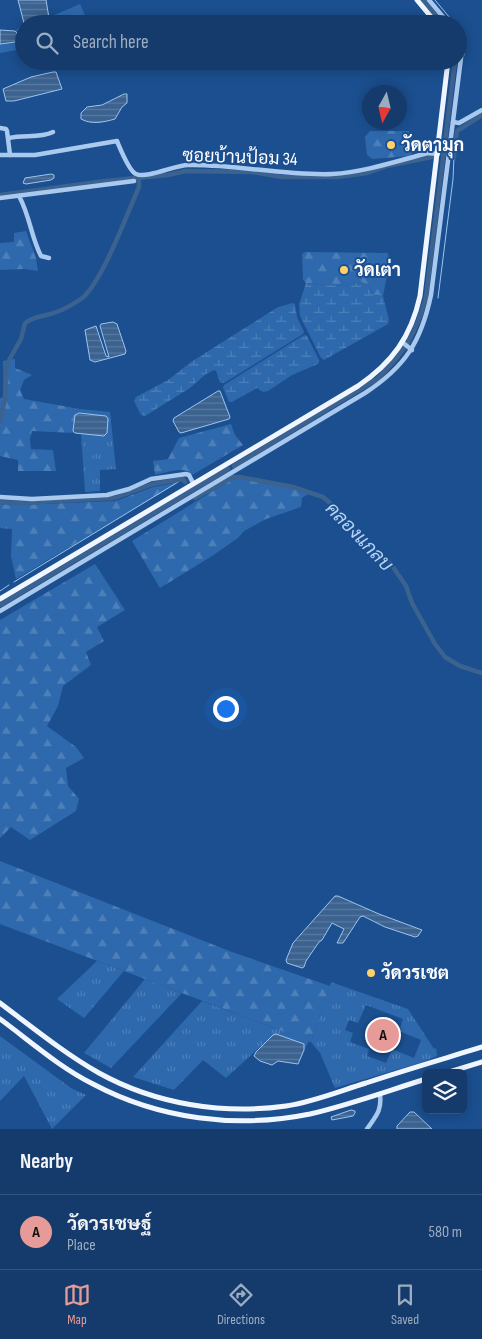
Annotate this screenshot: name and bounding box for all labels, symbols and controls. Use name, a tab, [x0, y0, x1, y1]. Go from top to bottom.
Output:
search box	[15, 15, 467, 70]
icon: search	[33, 29, 61, 57]
text: Search here	[73, 31, 149, 54]
north arrow	[362, 85, 407, 130]
place label: วัดตามุก	[401, 134, 464, 159]
marker: วัดตามุก	[385, 139, 397, 151]
street label: ซอยบ้านป้อม 34	[182, 143, 298, 170]
place label: วัดเต่า	[354, 258, 401, 281]
marker: วัดเต่า	[338, 264, 350, 276]
water label: คลองแกลบ	[320, 498, 398, 576]
your location	[213, 696, 239, 722]
place label: วัดวรเชต	[381, 962, 449, 984]
marker: วัดวรเชต	[365, 967, 377, 979]
pin: A	[367, 1016, 399, 1054]
map controls	[422, 1069, 467, 1114]
button: layers	[422, 1069, 467, 1114]
text: Nearby	[20, 1149, 73, 1174]
text: วัดวรเชษฐ์	[67, 1213, 152, 1236]
text: A	[32, 1223, 40, 1242]
text: 580 m	[429, 1223, 462, 1242]
text: Place	[67, 1236, 96, 1255]
tab: Map	[63, 1281, 91, 1328]
tab: Directions	[217, 1281, 265, 1328]
tab: Saved	[391, 1281, 419, 1328]

